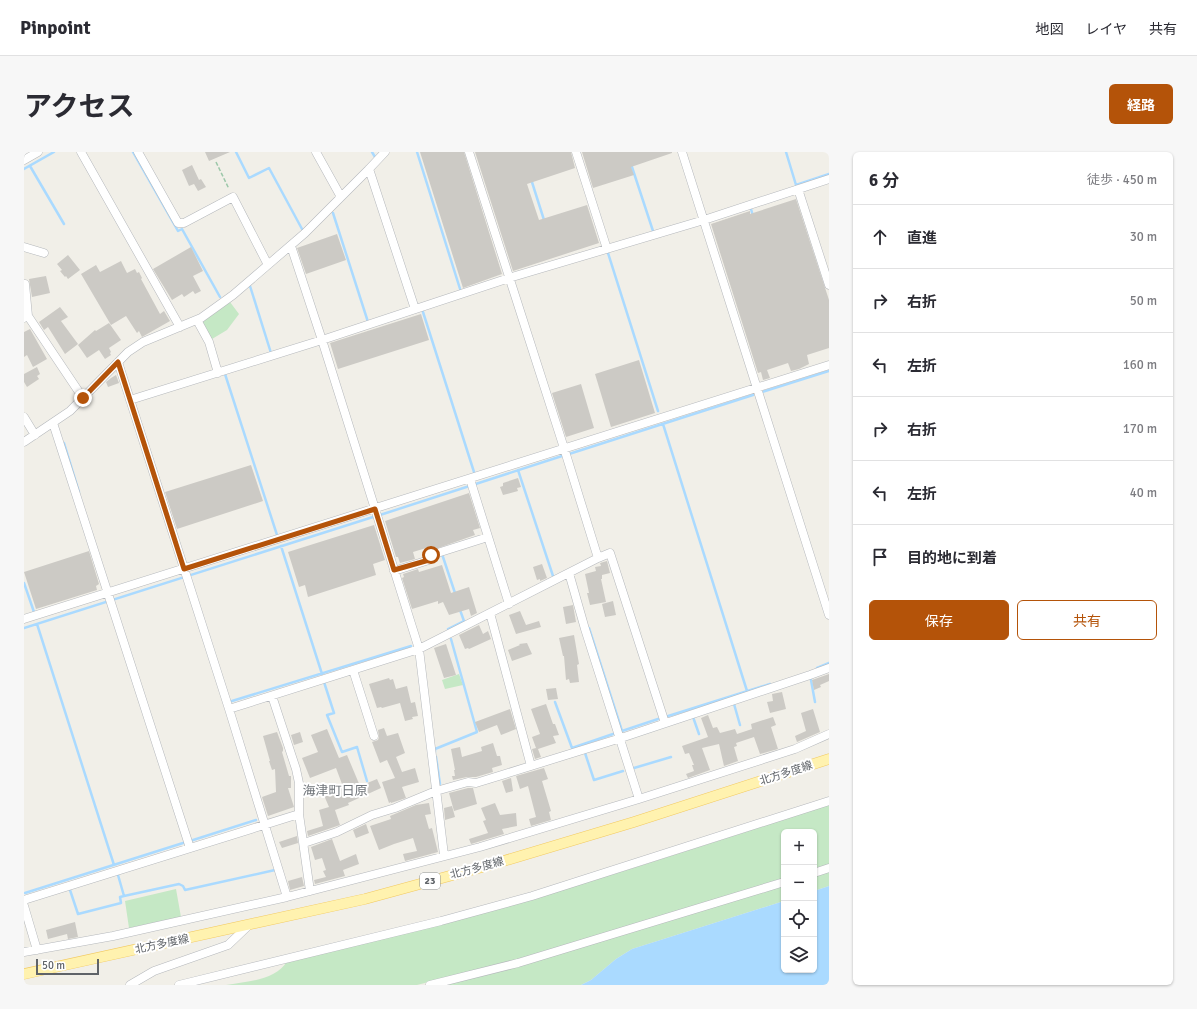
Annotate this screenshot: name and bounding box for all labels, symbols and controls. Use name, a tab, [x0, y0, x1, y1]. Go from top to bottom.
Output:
text: Pinpoint	[20, 16, 91, 40]
text: 地図	[1035, 21, 1063, 38]
text: レイヤ	[1085, 21, 1127, 38]
text: 共有	[1149, 21, 1177, 38]
button: 経路	[1109, 84, 1173, 124]
text: アクセス	[24, 90, 135, 124]
text: 6 分	[869, 170, 899, 191]
text: 徒歩 · 450 m	[1087, 172, 1157, 188]
icon: ahead	[869, 226, 891, 248]
text: 直進	[907, 229, 937, 247]
text: 30 m	[1130, 229, 1157, 245]
icon: right	[869, 290, 891, 312]
text: 右折	[907, 293, 937, 311]
text: 50 m	[1130, 293, 1157, 309]
icon: left	[869, 354, 891, 376]
text: 左折	[907, 357, 937, 375]
text: 160 m	[1123, 357, 1157, 373]
route end	[74, 389, 92, 407]
icon: right	[869, 418, 891, 440]
text: 右折	[907, 421, 937, 439]
text: 170 m	[1123, 421, 1157, 437]
icon: left	[869, 482, 891, 504]
text: 左折	[907, 485, 937, 503]
text: 40 m	[1130, 485, 1157, 501]
route start	[422, 546, 440, 564]
icon: arrive	[869, 546, 891, 568]
text: 目的地に到着	[907, 549, 997, 567]
button: 保存	[869, 600, 1009, 640]
button: 共有	[1017, 600, 1157, 640]
street label: 北方多度線	[758, 758, 814, 788]
district label: 海津町日原	[302, 783, 368, 799]
map controls	[781, 829, 817, 973]
button: +	[781, 829, 817, 865]
street label: 北方多度線	[449, 855, 505, 881]
button: −	[781, 865, 817, 901]
road number: 23	[420, 873, 440, 889]
button: locate	[781, 901, 817, 937]
street label: 北方多度線	[134, 932, 190, 956]
button: layers	[781, 937, 817, 973]
scale bar	[36, 957, 99, 976]
text: 50 m	[42, 959, 65, 972]

